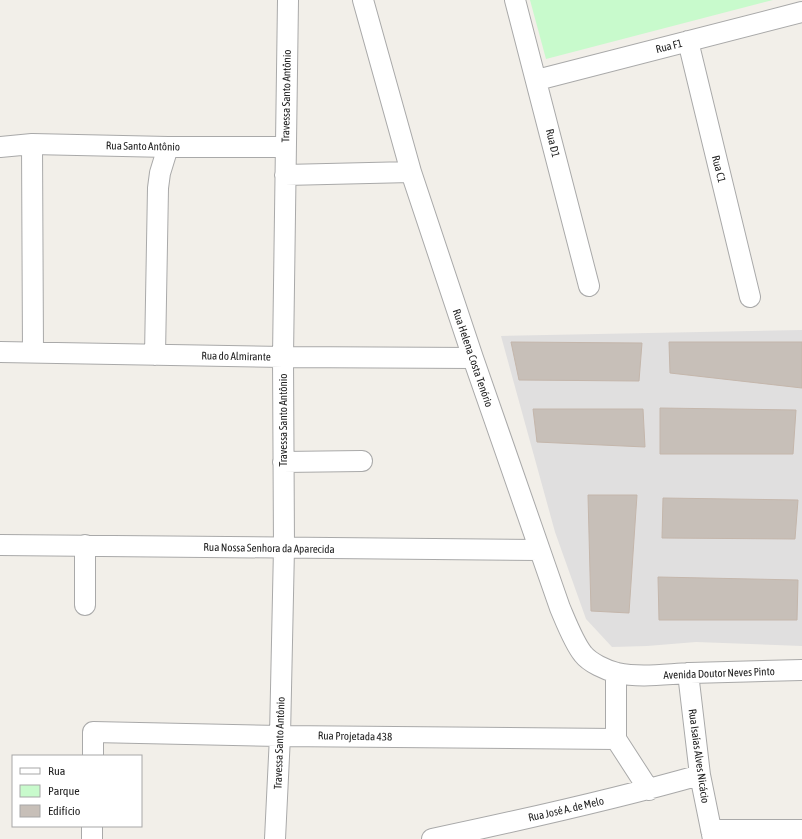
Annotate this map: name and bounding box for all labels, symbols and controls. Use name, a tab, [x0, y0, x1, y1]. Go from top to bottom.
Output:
street label: Rua F1	[654, 37, 684, 55]
street label: Travessa Santo Antônio	[279, 49, 293, 143]
street label: Rua D1	[544, 128, 562, 158]
street label: Rua Santo Antônio	[106, 139, 180, 153]
street label: Rua C1	[710, 154, 728, 184]
street label: Rua Helena Costa Tenório	[451, 307, 495, 409]
street label: Rua do Almirante	[201, 349, 271, 363]
street label: Travessa Santo Antônio	[277, 374, 289, 466]
street label: Rua Nossa Senhora da Aparecida	[203, 541, 335, 555]
street label: Avenida Doutor Neves Pinto	[663, 665, 775, 681]
street label: Travessa Santo Antônio	[271, 696, 287, 790]
street label: Rua Isaías Alves Nicácio	[686, 708, 712, 804]
street label: Rua Projetada 438	[318, 729, 392, 743]
legend	[12, 755, 142, 827]
text: Rua	[48, 764, 65, 778]
text: Parque	[48, 784, 80, 798]
street label: Rua José A. de Melo	[527, 794, 605, 824]
text: Edifício	[48, 804, 81, 818]

